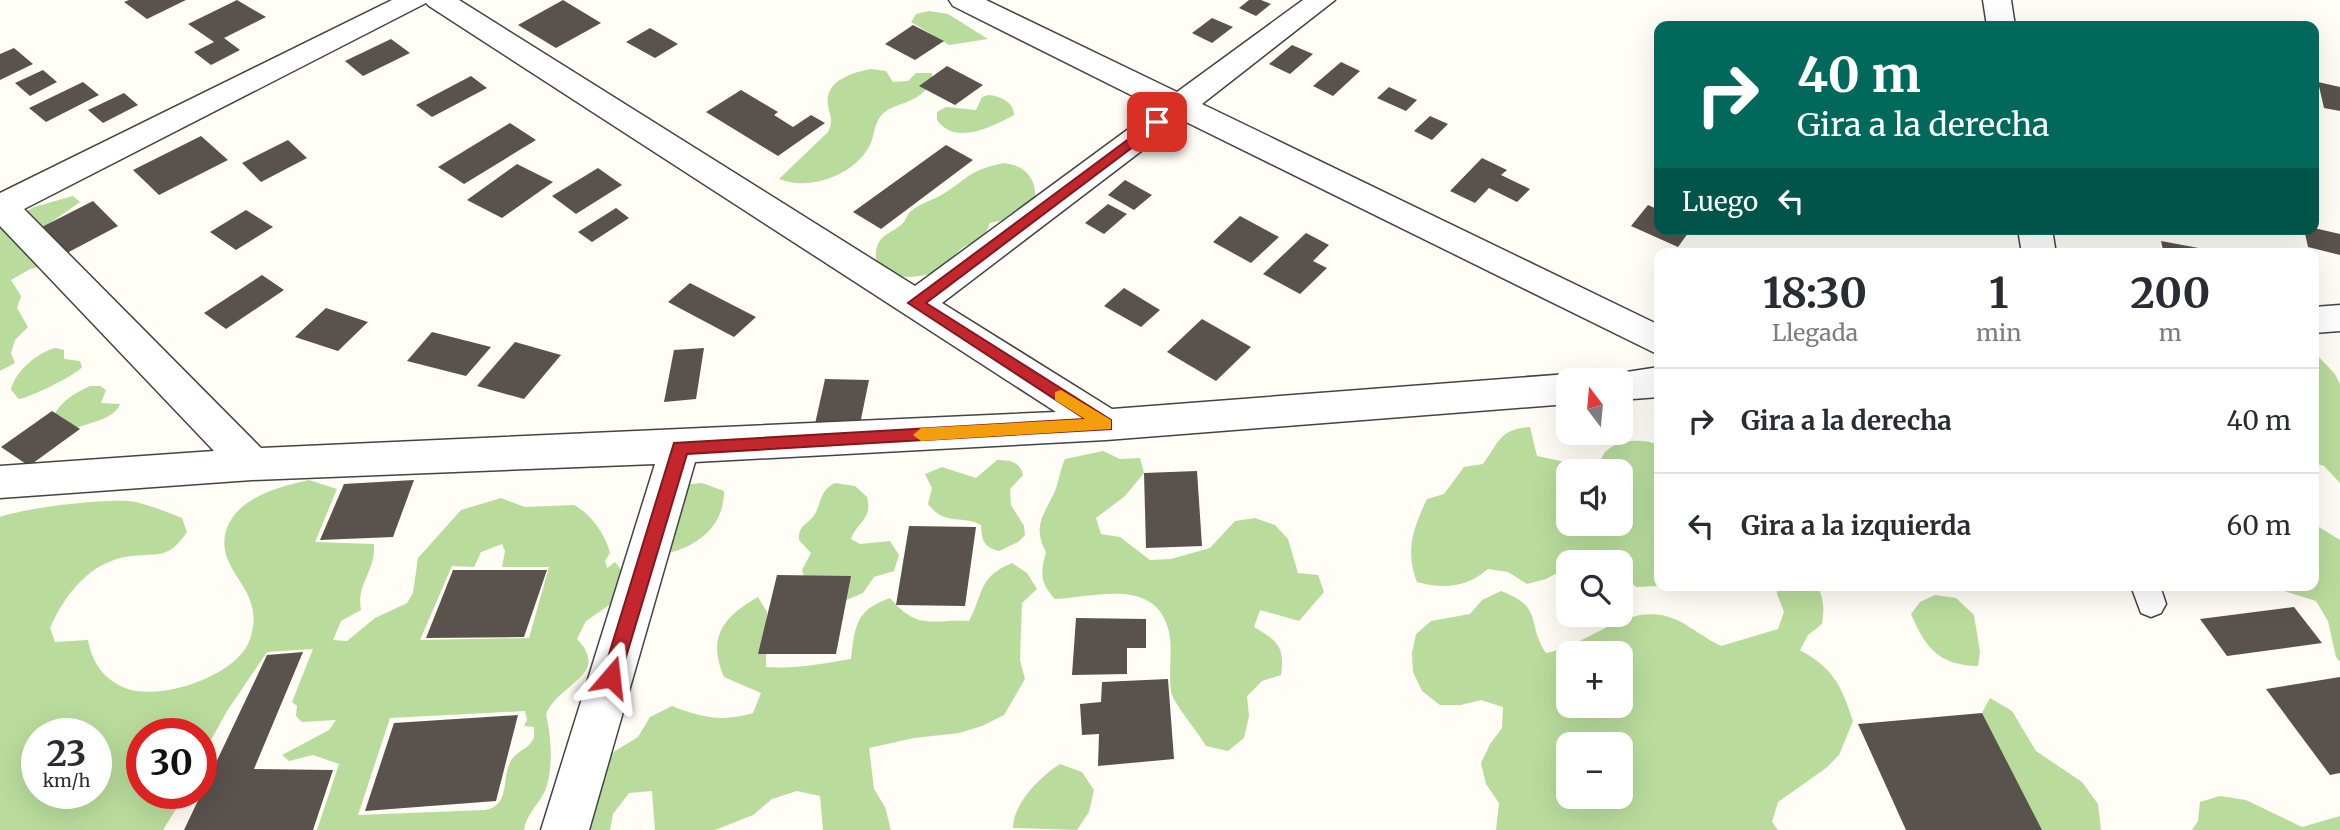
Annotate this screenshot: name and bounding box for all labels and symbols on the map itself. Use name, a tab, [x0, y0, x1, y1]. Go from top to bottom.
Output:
pin	[1127, 92, 1187, 152]
north arrow	[1556, 368, 1633, 444]
position arrow	[574, 640, 648, 714]
speed limit sign: 30	[126, 718, 217, 809]

